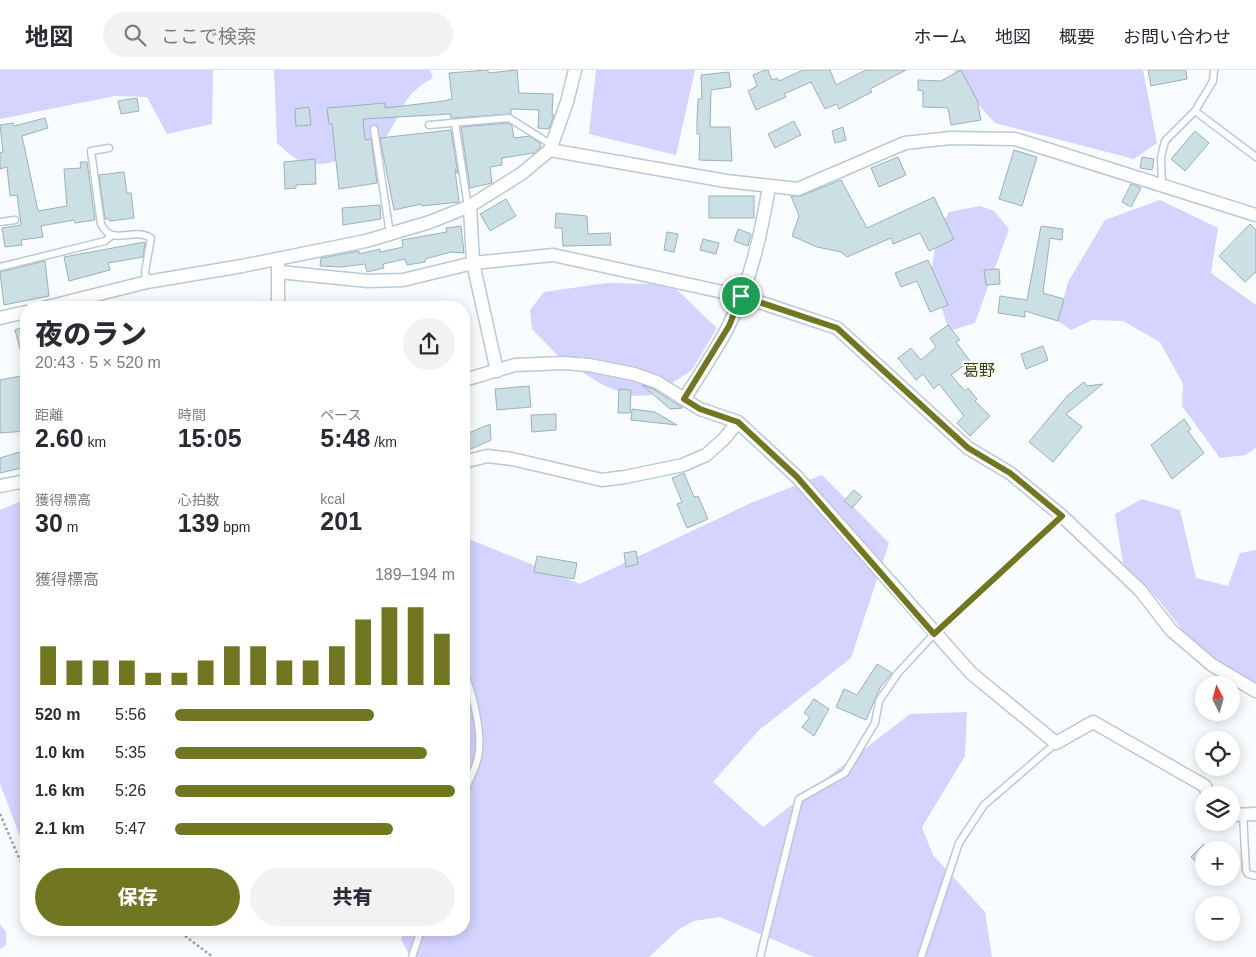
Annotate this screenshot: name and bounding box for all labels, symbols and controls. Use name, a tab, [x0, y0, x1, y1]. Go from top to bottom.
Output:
search box	[103, 12, 453, 57]
icon: search	[121, 21, 149, 49]
text: 地図	[25, 23, 73, 50]
text: ここで検索	[161, 26, 256, 47]
text: ホーム	[914, 27, 967, 47]
text: 地図	[995, 27, 1031, 47]
text: 概要	[1059, 27, 1095, 47]
text: お問い合わせ	[1123, 27, 1231, 47]
pin	[720, 275, 762, 317]
icon: arrive	[727, 282, 755, 310]
button: share	[403, 318, 455, 370]
text: 夜のラン	[35, 319, 147, 350]
text: 20:43 · 5 × 520 m	[35, 354, 161, 371]
district label: 葛野	[963, 362, 995, 379]
text: 距離	[35, 407, 63, 423]
text: 時間	[178, 407, 206, 423]
text: ペース	[320, 407, 362, 423]
text: 2.60	[35, 424, 84, 452]
text: 15:05	[178, 424, 242, 452]
text: 5:48	[320, 424, 370, 452]
text: km	[84, 434, 106, 450]
text: /km	[370, 434, 397, 450]
text: kcal	[320, 491, 345, 507]
text: 獲得標高	[35, 492, 91, 508]
text: 心拍数	[178, 492, 220, 508]
text: 201	[320, 507, 362, 535]
text: 30	[35, 509, 63, 537]
text: 139	[178, 509, 219, 537]
text: m	[63, 519, 78, 535]
text: bpm	[219, 519, 251, 535]
text: 189–194 m	[375, 566, 455, 583]
text: 獲得標高	[35, 571, 99, 588]
north arrow	[1195, 676, 1240, 721]
map controls	[1195, 676, 1240, 941]
text: 520 m	[35, 706, 80, 723]
text: 5:56	[115, 706, 146, 723]
button: locate	[1195, 731, 1240, 776]
text: 1.0 km	[35, 744, 85, 761]
text: 5:35	[115, 744, 146, 761]
text: 1.6 km	[35, 782, 85, 799]
text: 5:26	[115, 782, 146, 799]
button: layers	[1195, 786, 1240, 831]
text: 2.1 km	[35, 820, 85, 837]
text: 5:47	[115, 820, 146, 837]
button: +	[1195, 841, 1240, 886]
button: 保存	[35, 868, 240, 926]
button: 共有	[250, 868, 455, 926]
button: −	[1195, 896, 1240, 941]

